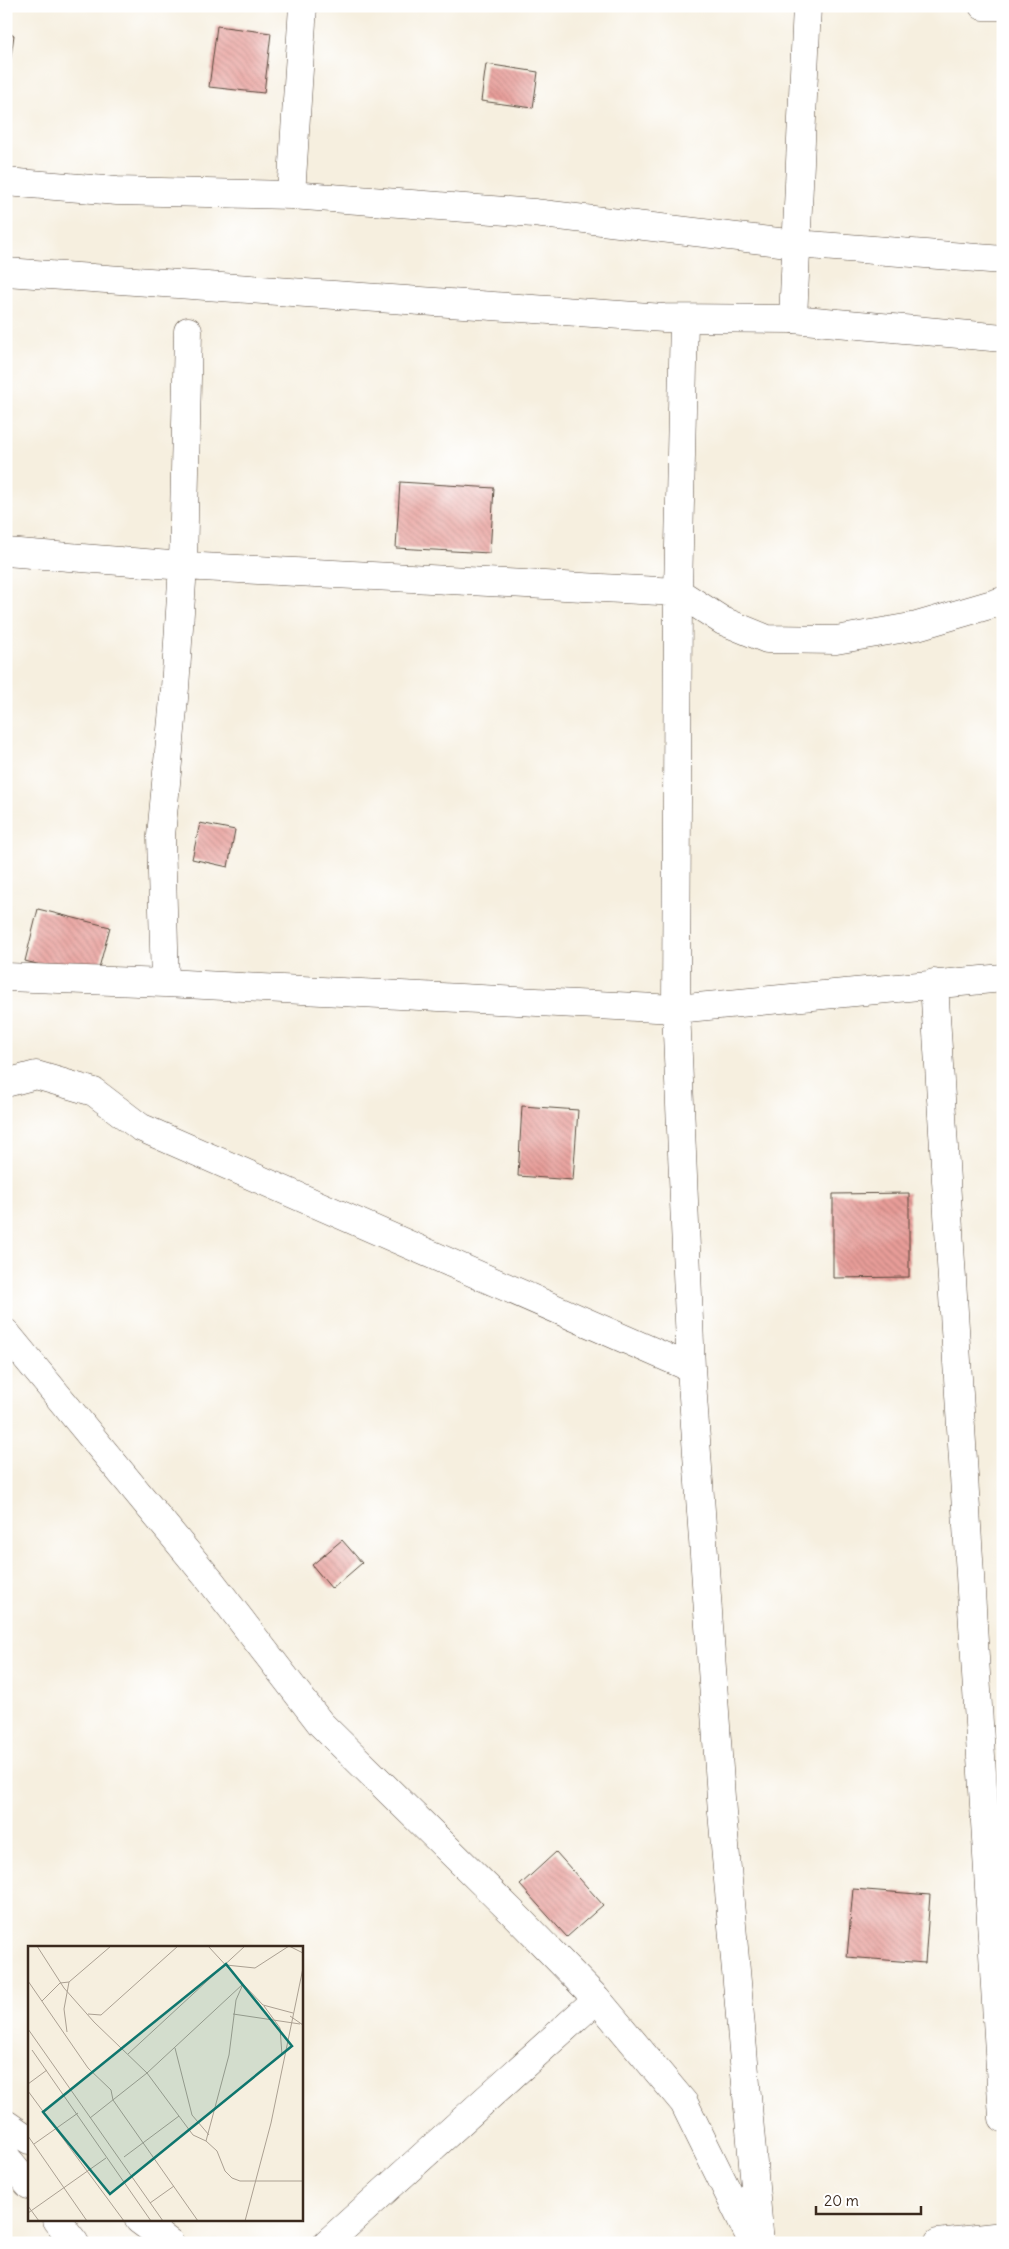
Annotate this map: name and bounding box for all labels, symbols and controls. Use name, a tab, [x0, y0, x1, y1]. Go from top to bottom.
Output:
inset map	[28, 1946, 302, 2222]
scale bar	[816, 2184, 922, 2216]
text: 20 m	[824, 2191, 859, 2210]

